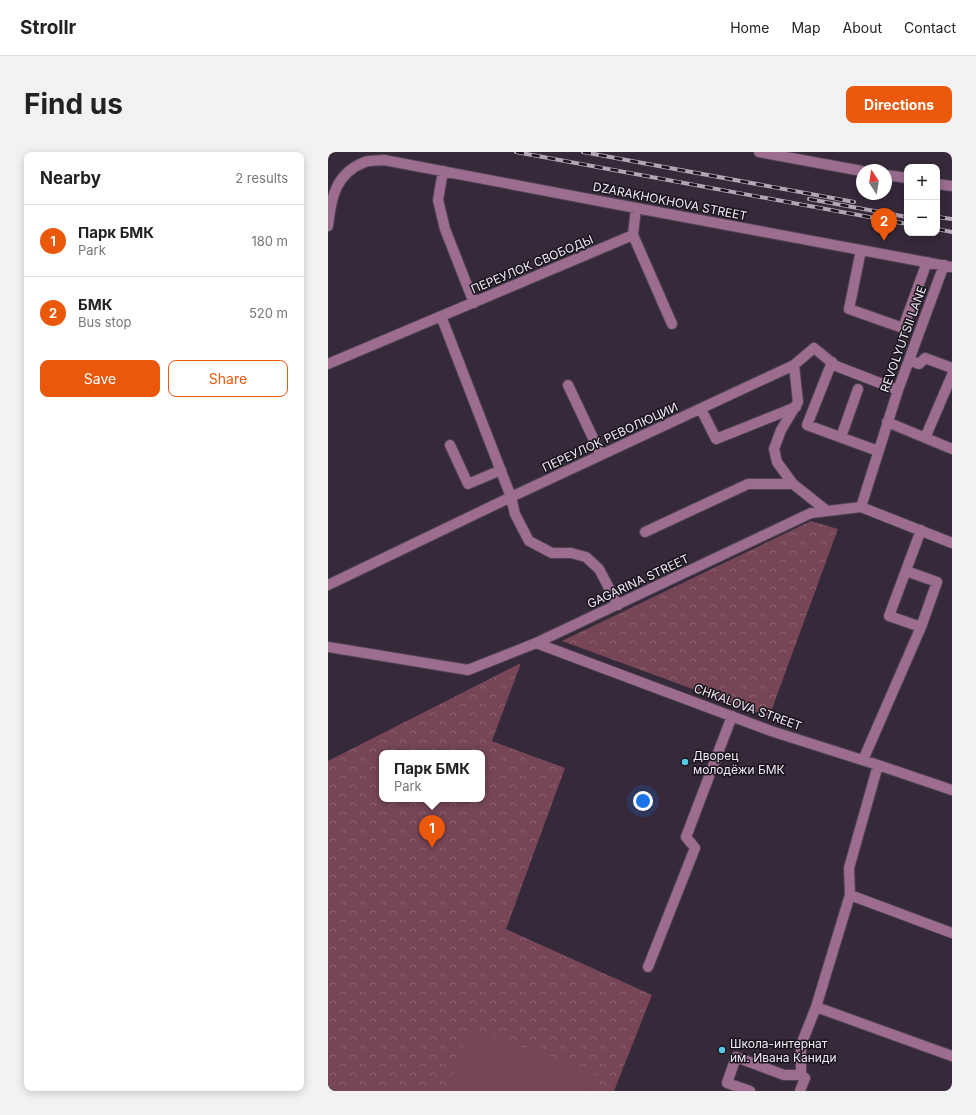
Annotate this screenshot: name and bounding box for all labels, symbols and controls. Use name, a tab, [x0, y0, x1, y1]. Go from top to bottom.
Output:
text: Strollr	[20, 16, 76, 39]
text: Home	[730, 19, 769, 36]
text: Map	[791, 19, 821, 36]
text: About	[843, 19, 882, 36]
text: Contact	[904, 19, 956, 36]
button: Directions	[846, 86, 952, 123]
text: Find us	[24, 87, 123, 121]
north arrow	[856, 164, 892, 200]
map controls	[904, 164, 940, 236]
button: +	[904, 164, 940, 200]
text: Nearby	[40, 168, 101, 188]
text: 2 results	[235, 170, 288, 186]
street label: DZARAKHOKHOVA STREET	[592, 179, 749, 223]
button: −	[904, 200, 940, 236]
pin: 2	[871, 208, 897, 241]
text: Парк БМК	[78, 223, 154, 242]
street label: ПЕРЕУЛОК СВОБОДЫ	[469, 231, 595, 297]
text: 1	[50, 233, 56, 249]
text: 180 m	[251, 233, 288, 249]
text: Park	[78, 242, 106, 258]
street label: REVOLYUTSII LANE	[877, 284, 929, 394]
text: БМК	[78, 295, 112, 314]
text: 2	[49, 305, 57, 321]
text: 520 m	[249, 305, 288, 321]
text: Bus stop	[78, 314, 131, 330]
button: Save	[40, 360, 160, 397]
button: Share	[168, 360, 288, 397]
street label: ПЕРЕУЛОК РЕВОЛЮЦИИ	[540, 399, 680, 475]
street label: GAGARINA STREET	[585, 551, 691, 611]
street label: CHKALOVA STREET	[692, 681, 804, 734]
place label: Дворец молодёжи БМК	[693, 748, 785, 777]
popup	[379, 750, 485, 802]
marker: Дворец молодёжи БМК	[680, 757, 690, 767]
text: Парк БМК	[394, 759, 470, 778]
text: Park	[394, 778, 422, 794]
your location	[633, 791, 653, 811]
pin: 1	[419, 815, 445, 848]
place label: Школа-интернат им. Ивана Каниди	[730, 1036, 837, 1065]
marker: Школа-интернат им. Ивана Каниди	[717, 1045, 727, 1055]

